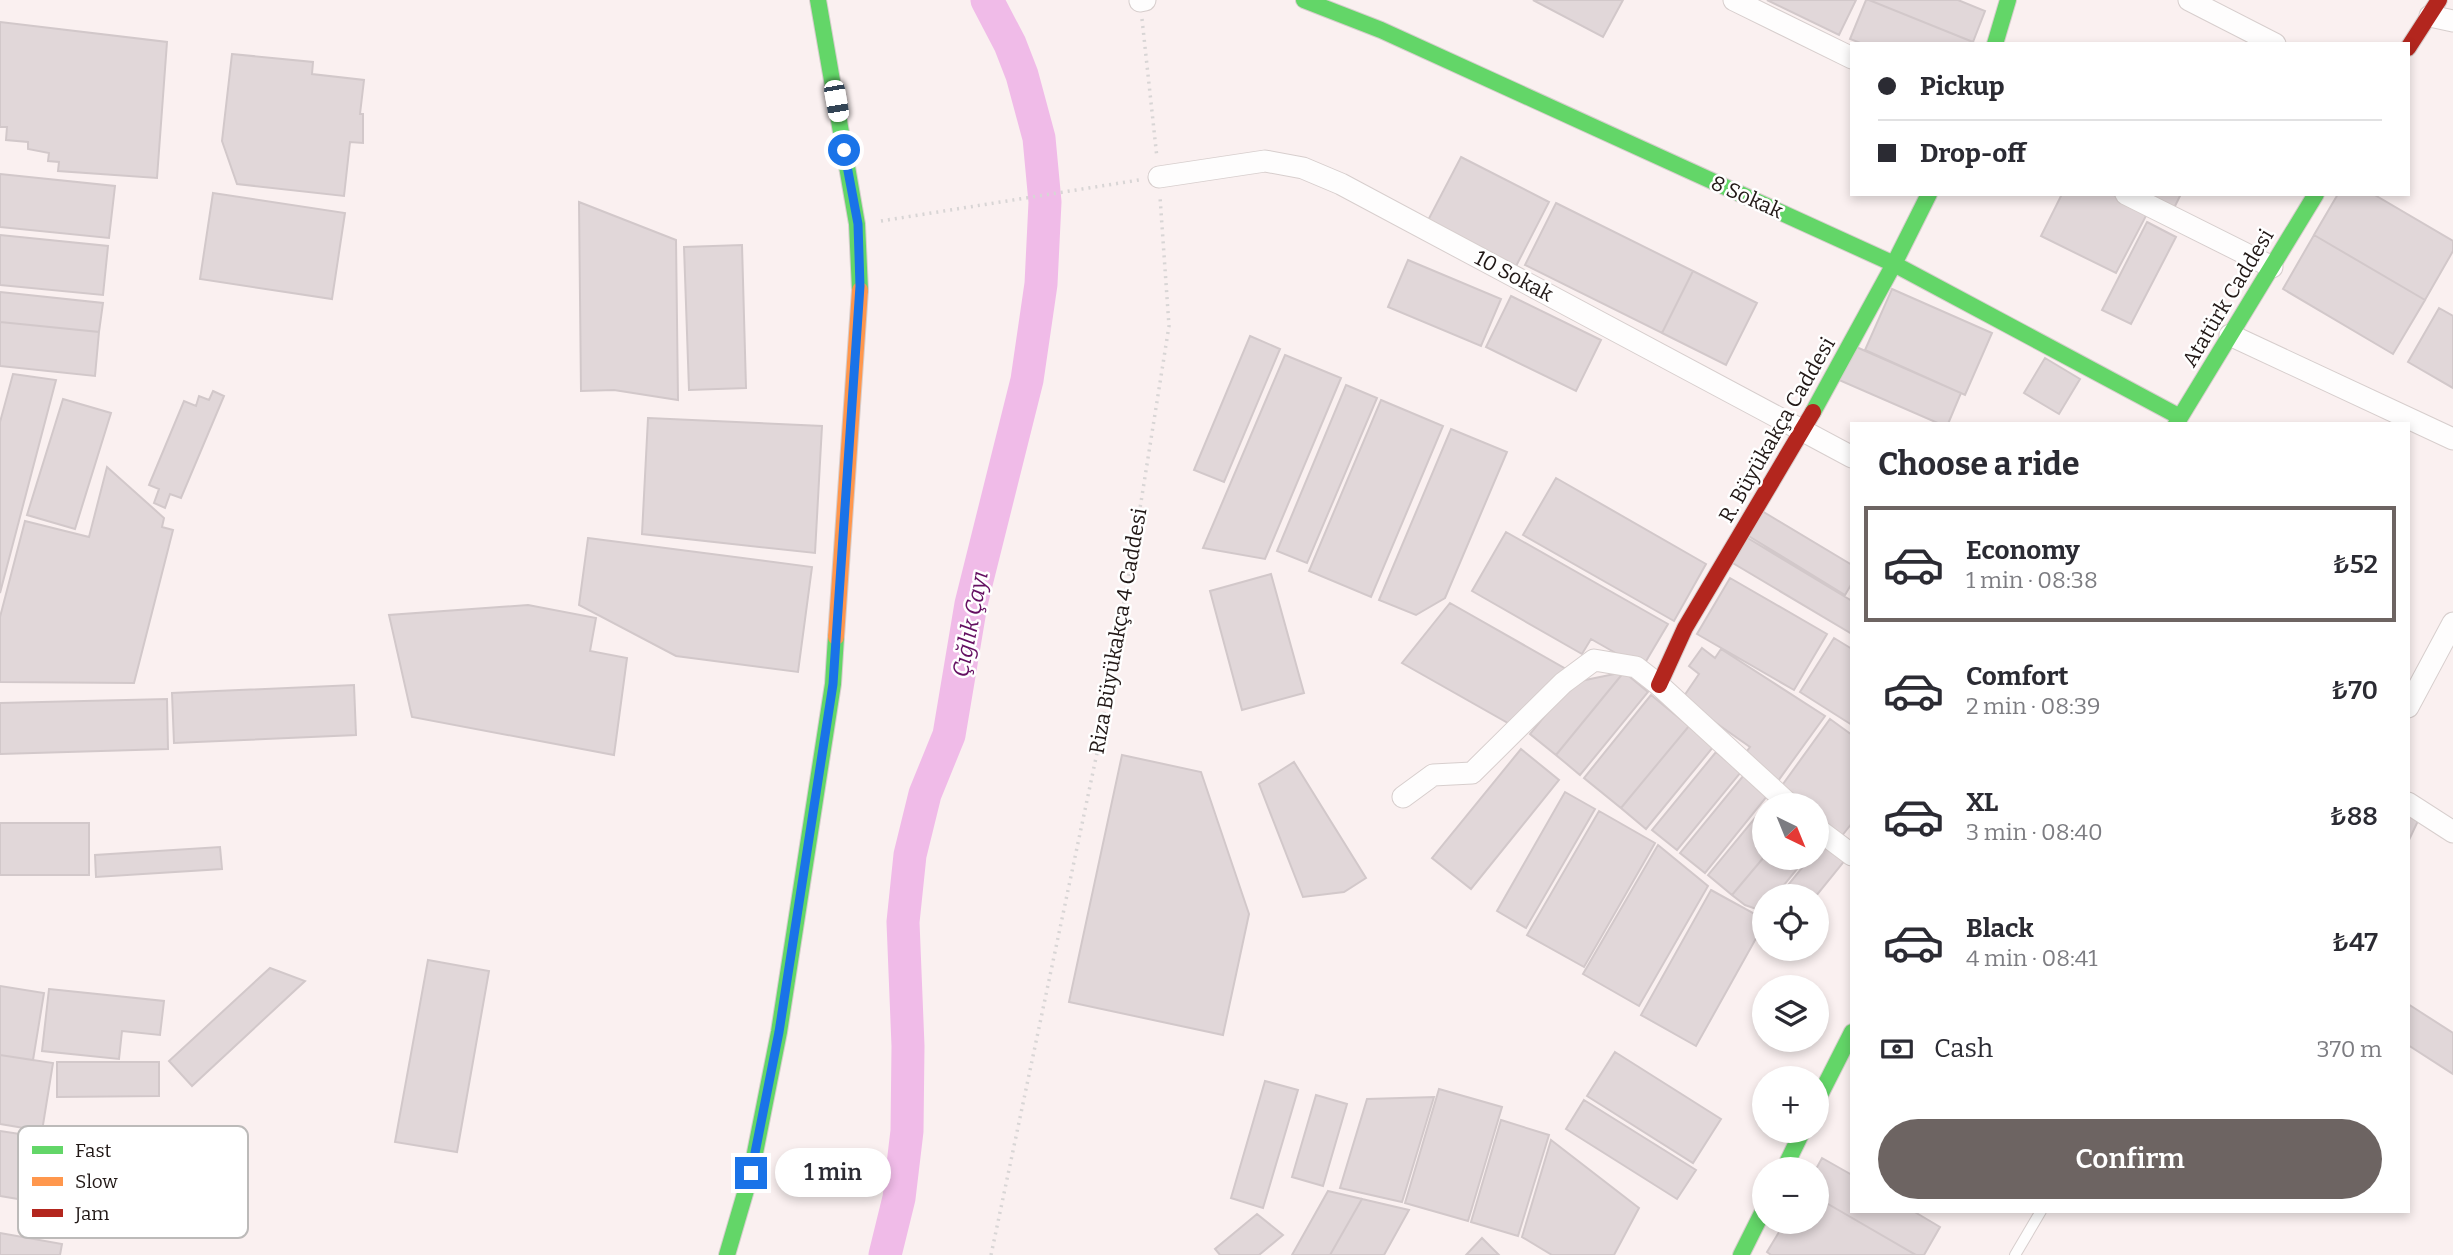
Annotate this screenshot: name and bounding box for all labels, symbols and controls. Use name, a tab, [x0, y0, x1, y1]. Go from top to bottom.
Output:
text: Pickup	[1920, 71, 2005, 102]
car	[823, 78, 850, 124]
route start	[828, 134, 860, 166]
text: Drop-off	[1920, 138, 2026, 169]
street label: 8 Sokak	[1707, 170, 1787, 224]
street label: Atatürk Caddesi	[2177, 224, 2279, 372]
street label: 10 Sokak	[1470, 244, 1558, 308]
street label: R. Büyükakça Caddesi	[1713, 333, 1841, 527]
text: Choose a ride	[1878, 445, 2079, 483]
street label: Riza Büyükakça 4 Caddesi	[1084, 506, 1152, 756]
icon: car	[1882, 533, 1945, 596]
text: Economy	[1966, 535, 2080, 566]
text: ₺52	[2332, 549, 2378, 580]
text: 1 min · 08:38	[1966, 566, 2098, 594]
water label: Çığlık Çayı	[946, 569, 994, 679]
icon: car	[1882, 659, 1945, 722]
text: Comfort	[1966, 661, 2069, 692]
text: ₺70	[2331, 675, 2378, 706]
text: 2 min · 08:39	[1966, 692, 2101, 720]
icon: car	[1882, 785, 1945, 848]
text: XL	[1966, 787, 1998, 818]
north arrow	[1752, 793, 1829, 870]
map controls	[1752, 793, 1829, 1234]
text: ₺88	[2329, 801, 2378, 832]
text: 3 min · 08:40	[1966, 818, 2103, 846]
button: locate	[1752, 884, 1829, 961]
icon: car	[1882, 911, 1945, 974]
text: Black	[1966, 913, 2034, 944]
text: ₺47	[2331, 927, 2378, 958]
text: 4 min · 08:41	[1966, 944, 2098, 972]
button: layers	[1752, 975, 1829, 1052]
icon: cash	[1878, 1030, 1916, 1068]
text: Cash	[1934, 1033, 1993, 1064]
text: 370 m	[2316, 1035, 2382, 1063]
button: +	[1752, 1066, 1829, 1143]
button: Confirm	[1878, 1119, 2382, 1199]
legend	[18, 1126, 248, 1238]
text: Fast	[75, 1139, 112, 1162]
callout: 1 min	[776, 1148, 891, 1198]
route end	[735, 1157, 767, 1189]
button: −	[1752, 1157, 1829, 1234]
text: 1 min	[804, 1158, 862, 1186]
text: Slow	[75, 1170, 118, 1193]
text: Jam	[74, 1202, 109, 1225]

